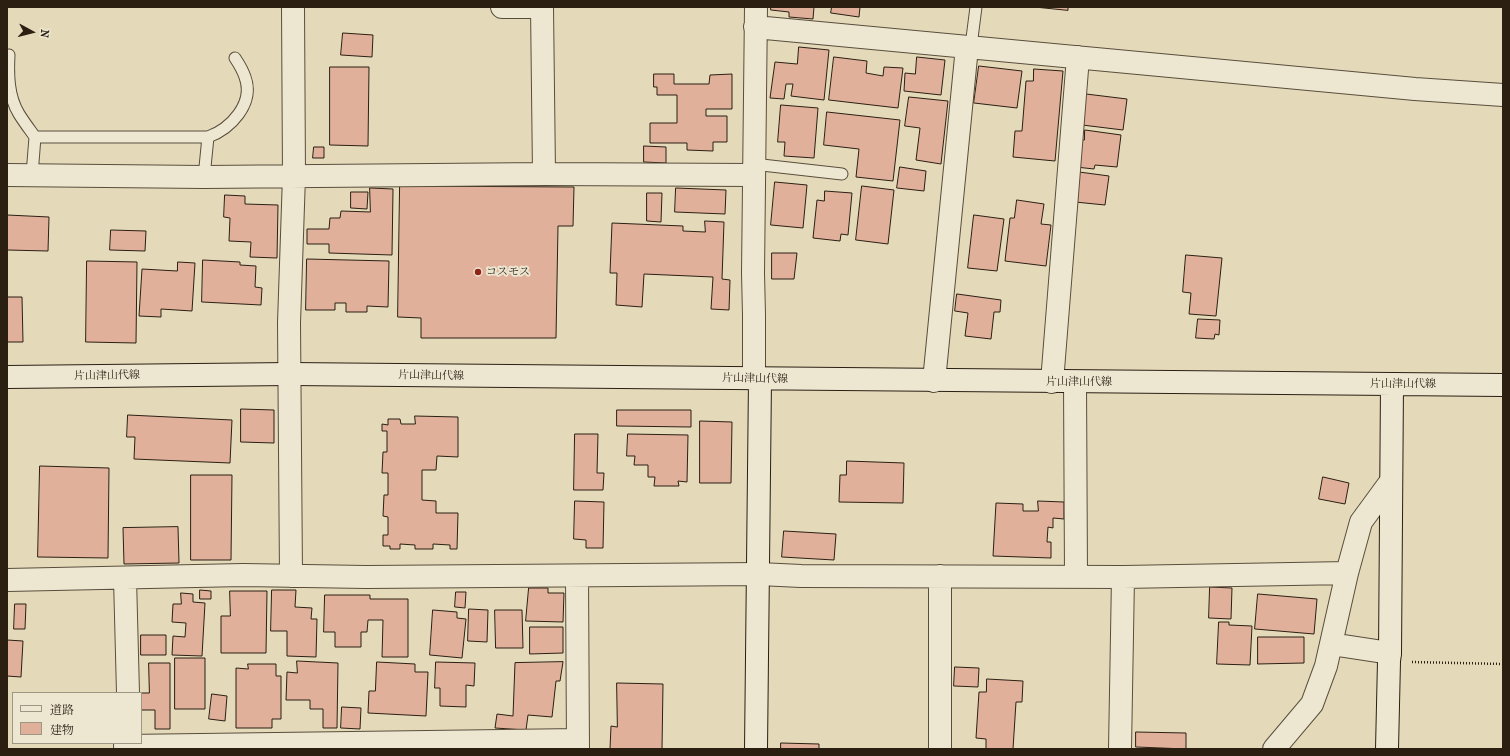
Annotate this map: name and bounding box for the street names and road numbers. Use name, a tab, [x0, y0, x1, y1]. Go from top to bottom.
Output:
street label: 片山津山代線	[74, 369, 140, 383]
street label: 片山津山代線	[398, 369, 464, 383]
street label: 片山津山代線	[722, 372, 788, 386]
street label: 片山津山代線	[1046, 375, 1112, 389]
street label: 片山津山代線	[1370, 377, 1436, 391]

